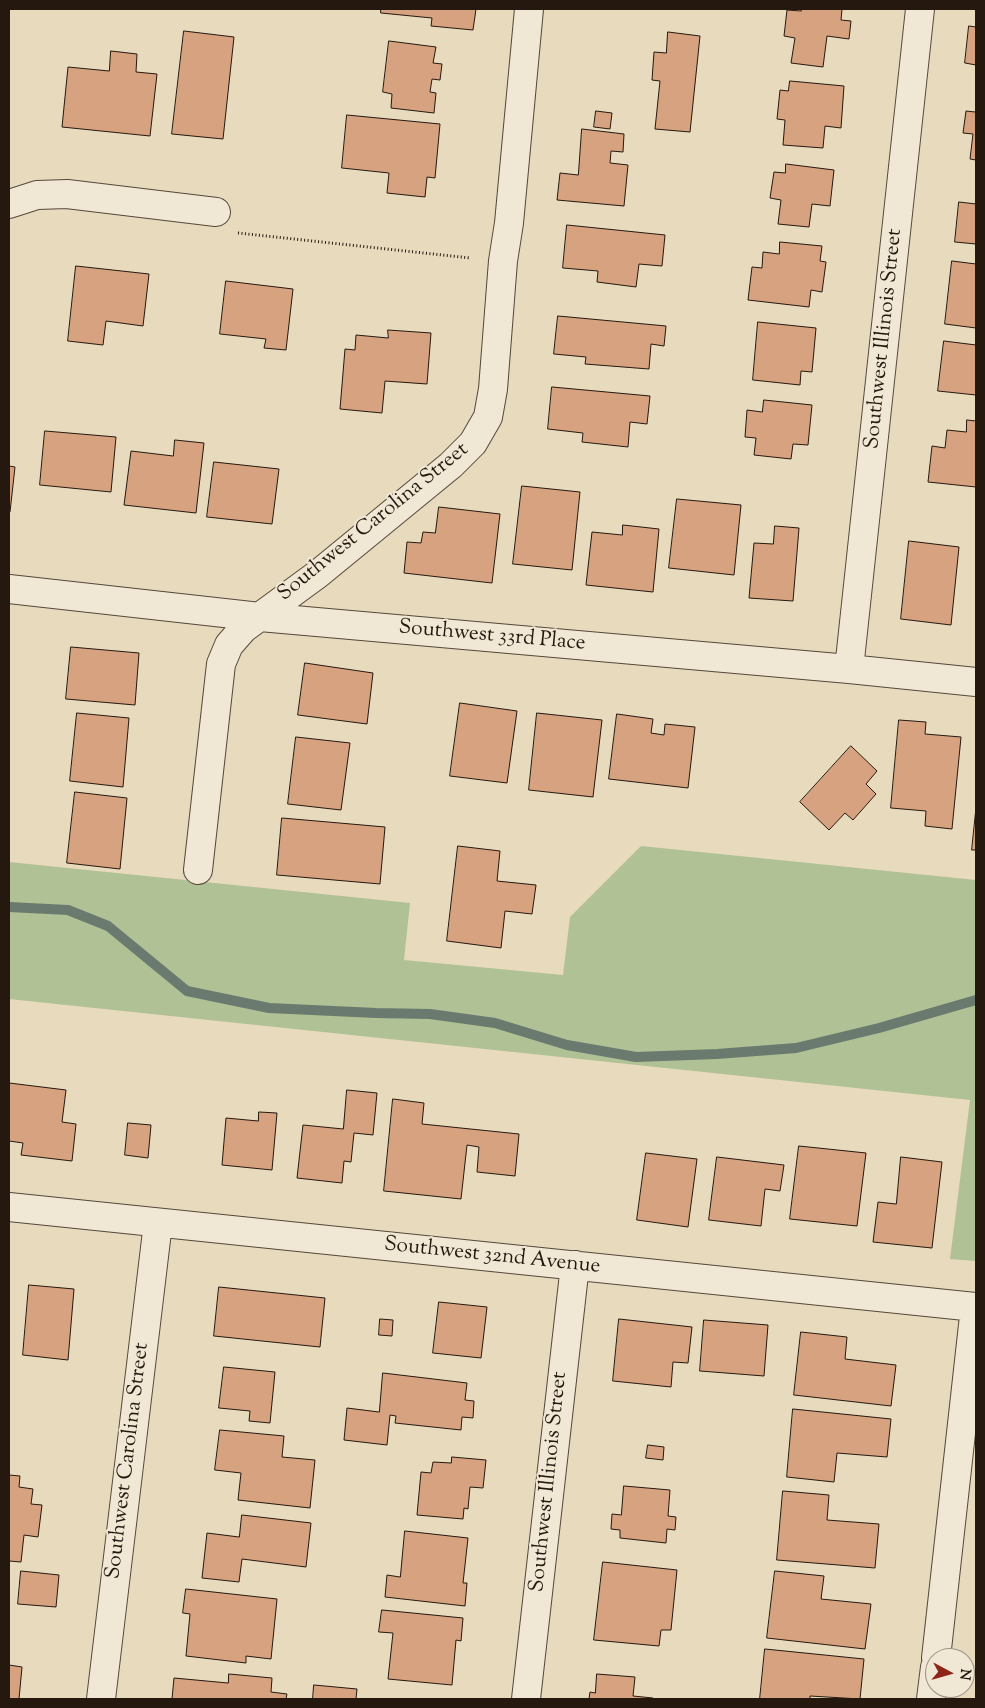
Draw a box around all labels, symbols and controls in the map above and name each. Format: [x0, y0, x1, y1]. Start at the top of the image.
street label: Southwest Illinois Street [861, 228, 909, 450]
street label: Southwest Carolina Street [274, 438, 474, 608]
street label: Southwest 33rd Place [397, 616, 587, 658]
street label: Southwest 32nd Avenue [383, 1233, 601, 1281]
street label: Southwest Carolina Street [102, 1341, 156, 1581]
street label: Southwest Illinois Street [526, 1371, 574, 1593]
north arrow [925, 1648, 975, 1698]
text: N [953, 1668, 974, 1681]

